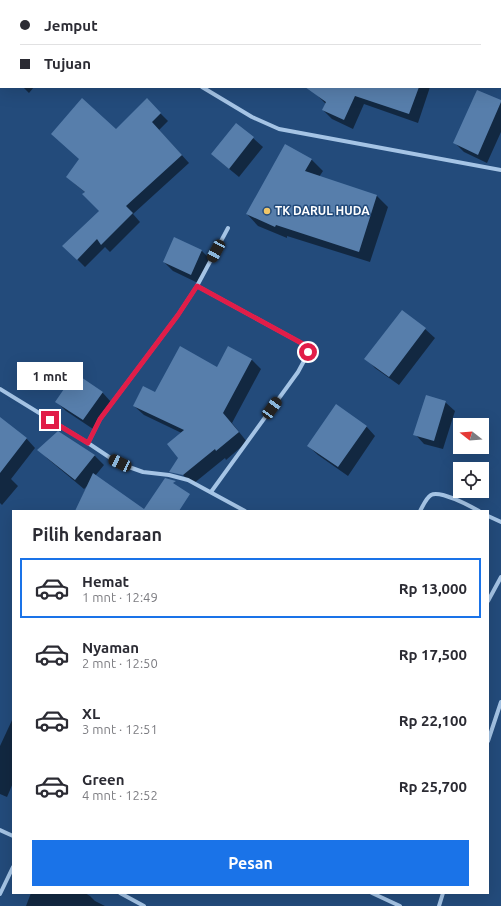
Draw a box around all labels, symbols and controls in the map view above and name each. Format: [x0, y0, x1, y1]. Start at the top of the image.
text: Jemput [44, 17, 98, 34]
text: Tujuan [44, 55, 91, 72]
place label: TK DARUL HUDA [275, 204, 370, 217]
marker: TK DARUL HUDA [262, 206, 272, 216]
car [205, 238, 227, 264]
route start [299, 343, 317, 361]
callout: 1 mnt [17, 362, 83, 390]
text: 1 mnt [33, 369, 67, 383]
car [260, 395, 284, 421]
route end [41, 411, 59, 429]
north arrow [453, 418, 489, 454]
map controls [453, 418, 489, 498]
car [107, 452, 133, 474]
button: locate [453, 462, 489, 498]
text: Pilih kendaraan [32, 524, 162, 544]
icon: car [34, 570, 70, 606]
text: Hemat [82, 573, 129, 590]
text: Rp 13,000 [399, 580, 467, 597]
text: 1 mnt · 12:49 [82, 590, 158, 604]
icon: car [34, 636, 70, 672]
text: Nyaman [82, 639, 139, 656]
text: Rp 17,500 [399, 646, 467, 663]
text: 2 mnt · 12:50 [82, 656, 158, 670]
icon: car [34, 702, 70, 738]
text: XL [82, 705, 100, 722]
text: Rp 22,100 [399, 712, 467, 729]
text: 3 mnt · 12:51 [82, 722, 158, 736]
icon: car [34, 768, 70, 804]
text: Green [82, 771, 124, 788]
text: Rp 25,700 [399, 778, 467, 795]
text: 4 mnt · 12:52 [82, 788, 158, 802]
button: Pesan [32, 840, 469, 886]

